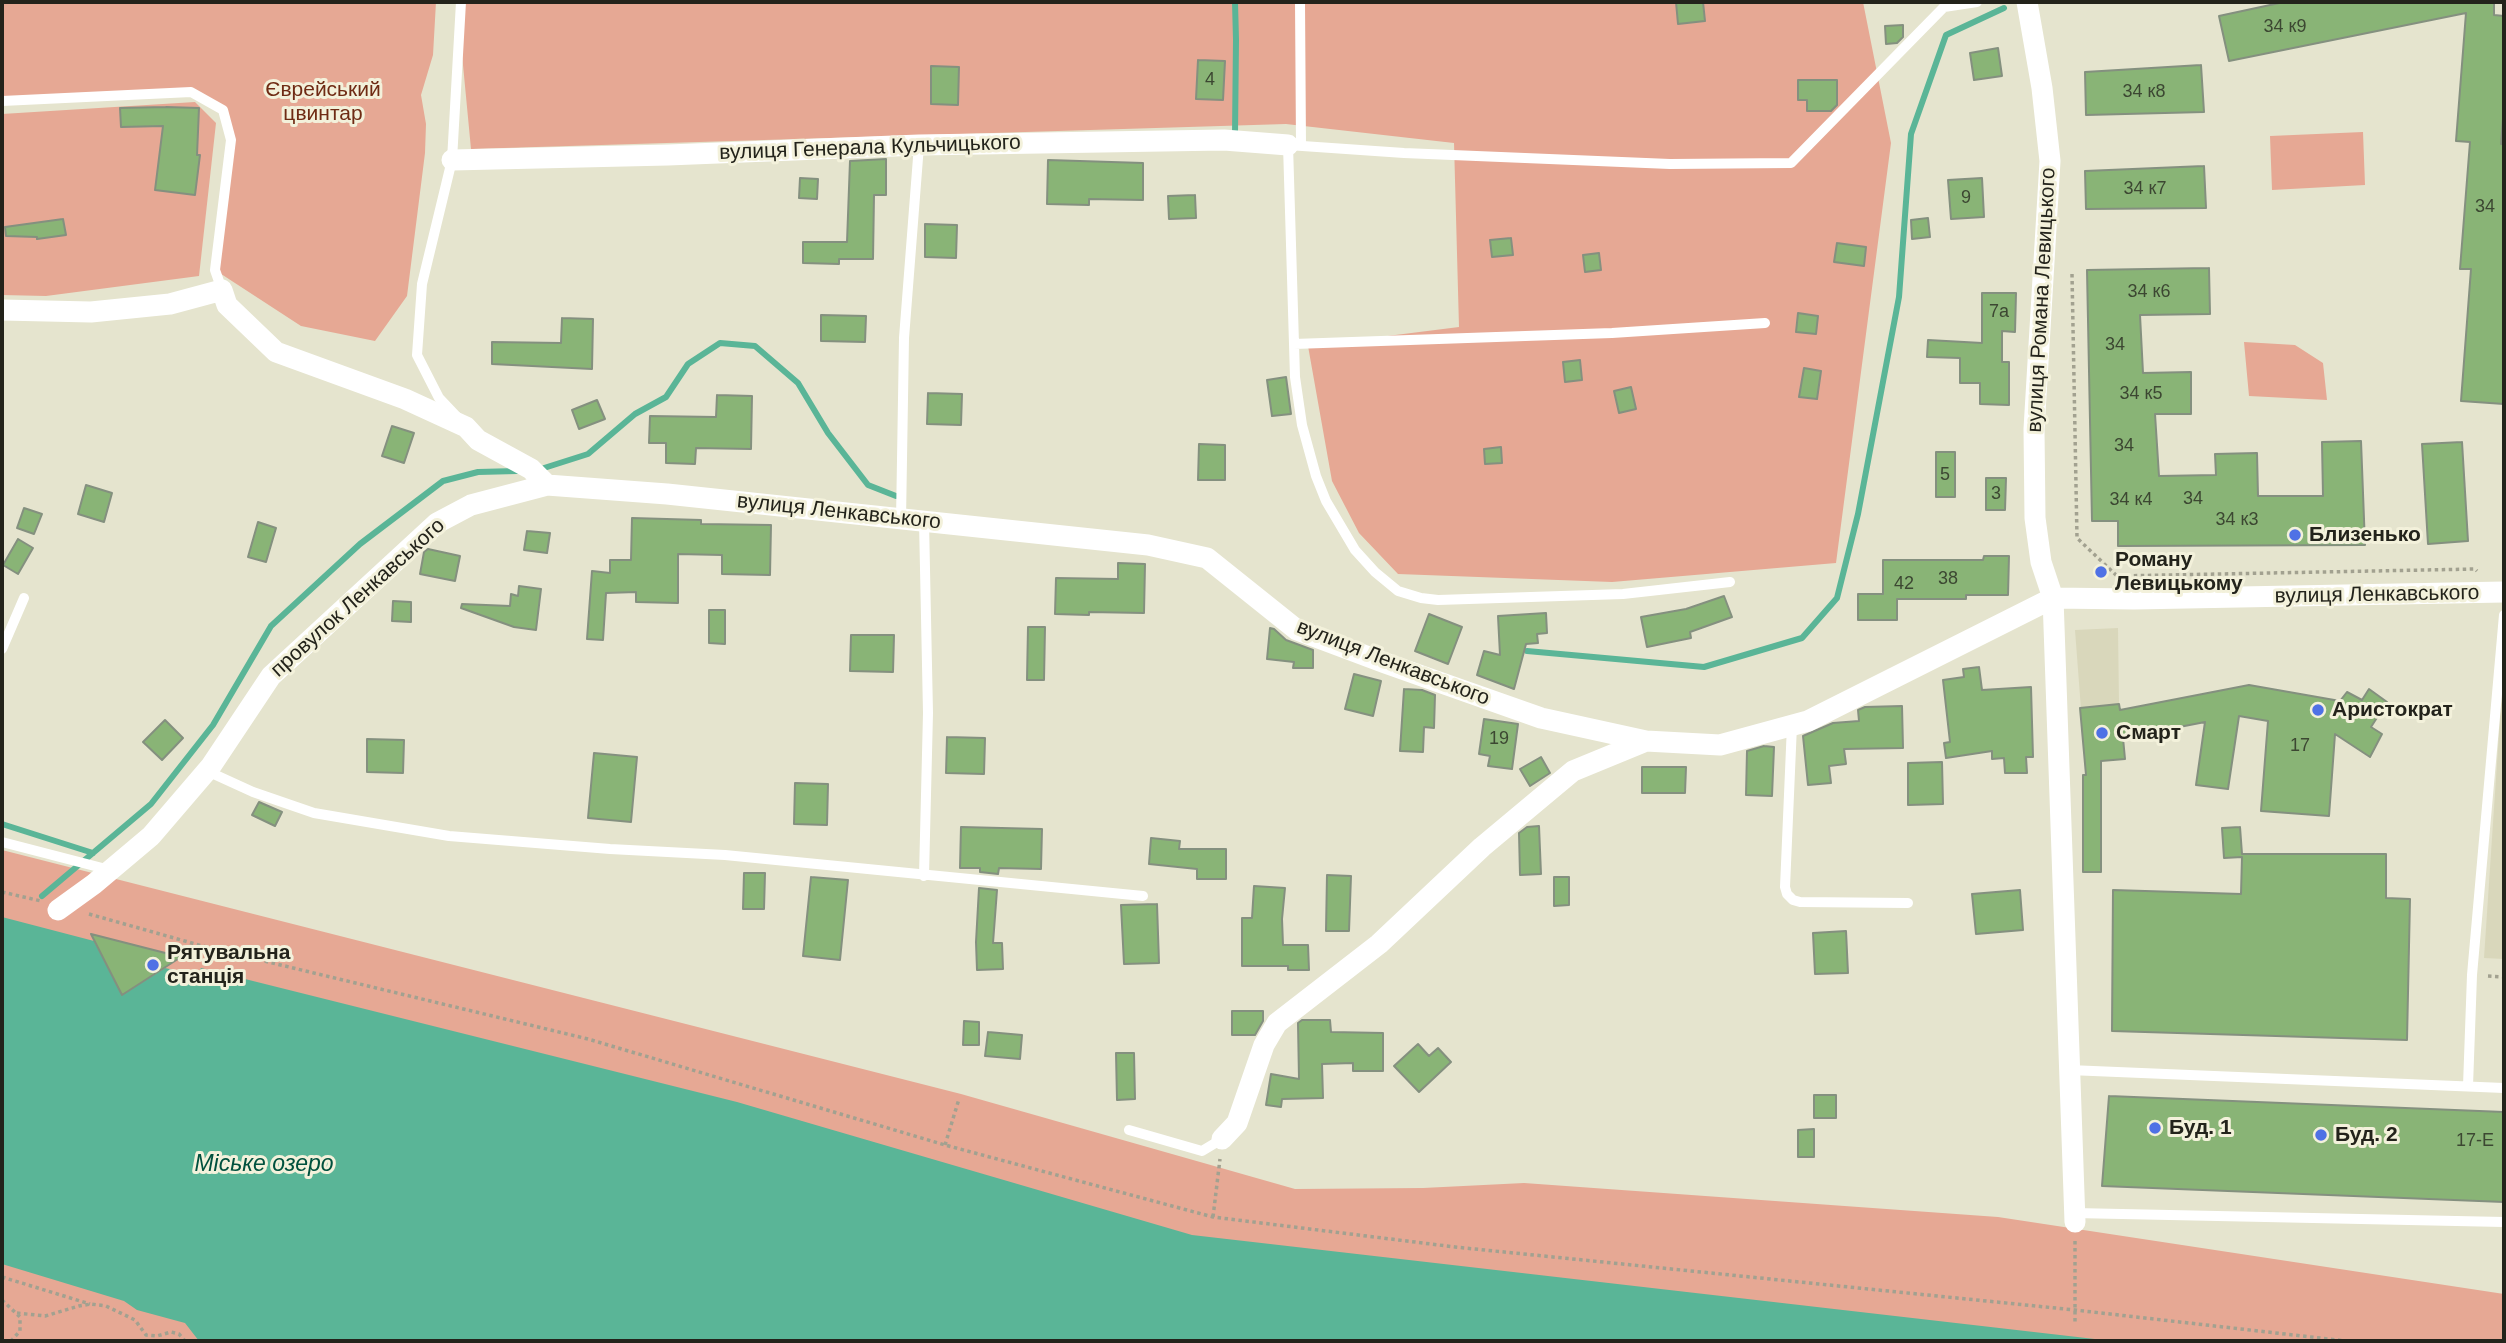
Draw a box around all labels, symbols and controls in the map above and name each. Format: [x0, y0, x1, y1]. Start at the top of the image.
house number: 34 к9 [2264, 16, 2306, 38]
house number: 4 [1205, 69, 1215, 91]
park label: Єврейський цвинтар [265, 77, 381, 127]
house number: 34 к8 [2123, 81, 2165, 103]
street label: вулиця Генерала Кульчицького [719, 130, 1021, 166]
street label: вулиця Романа Левицького [2022, 167, 2062, 433]
house number: 34 к7 [2124, 178, 2166, 200]
house number: 9 [1961, 187, 1971, 209]
house number: 34 [2475, 196, 2495, 218]
house number: 34 к6 [2128, 281, 2170, 303]
house number: 7а [1989, 301, 2009, 323]
house number: 34 [2105, 334, 2125, 356]
house number: 34 к5 [2120, 383, 2162, 405]
house number: 34 [2114, 435, 2134, 457]
house number: 5 [1940, 464, 1950, 486]
house number: 3 [1991, 483, 2001, 505]
house number: 34 [2183, 488, 2203, 510]
street label: вулиця Ленкавського [736, 489, 942, 535]
house number: 34 к4 [2110, 489, 2152, 511]
house number: 34 к3 [2216, 509, 2258, 531]
street label: провулок Ленкавського [266, 513, 450, 683]
place label: Близенько [2309, 522, 2421, 548]
marker: Близенько [2287, 527, 2303, 543]
place label: Роману Левицькому [2115, 547, 2243, 597]
marker: Роману Левицькому [2093, 564, 2109, 580]
house number: 38 [1938, 568, 1958, 590]
house number: 42 [1894, 573, 1914, 595]
street label: вулиця Ленкавського [2274, 581, 2480, 609]
street label: вулиця Ленкавського [1293, 615, 1493, 711]
place label: Аристократ [2332, 697, 2453, 723]
marker: Аристократ [2310, 702, 2326, 718]
place label: Смарт [2116, 720, 2181, 746]
marker: Смарт [2094, 725, 2110, 741]
house number: 19 [1489, 728, 1509, 750]
house number: 17 [2290, 735, 2310, 757]
place label: Рятувальна станція [167, 940, 290, 990]
marker: Рятувальна станція [145, 957, 161, 973]
place label: Буд. 1 [2169, 1115, 2232, 1141]
marker: Буд. 1 [2147, 1120, 2163, 1136]
place label: Буд. 2 [2335, 1122, 2398, 1148]
marker: Буд. 2 [2313, 1127, 2329, 1143]
house number: 17-Е [2456, 1130, 2494, 1152]
water label: Міське озеро [194, 1151, 334, 1179]

